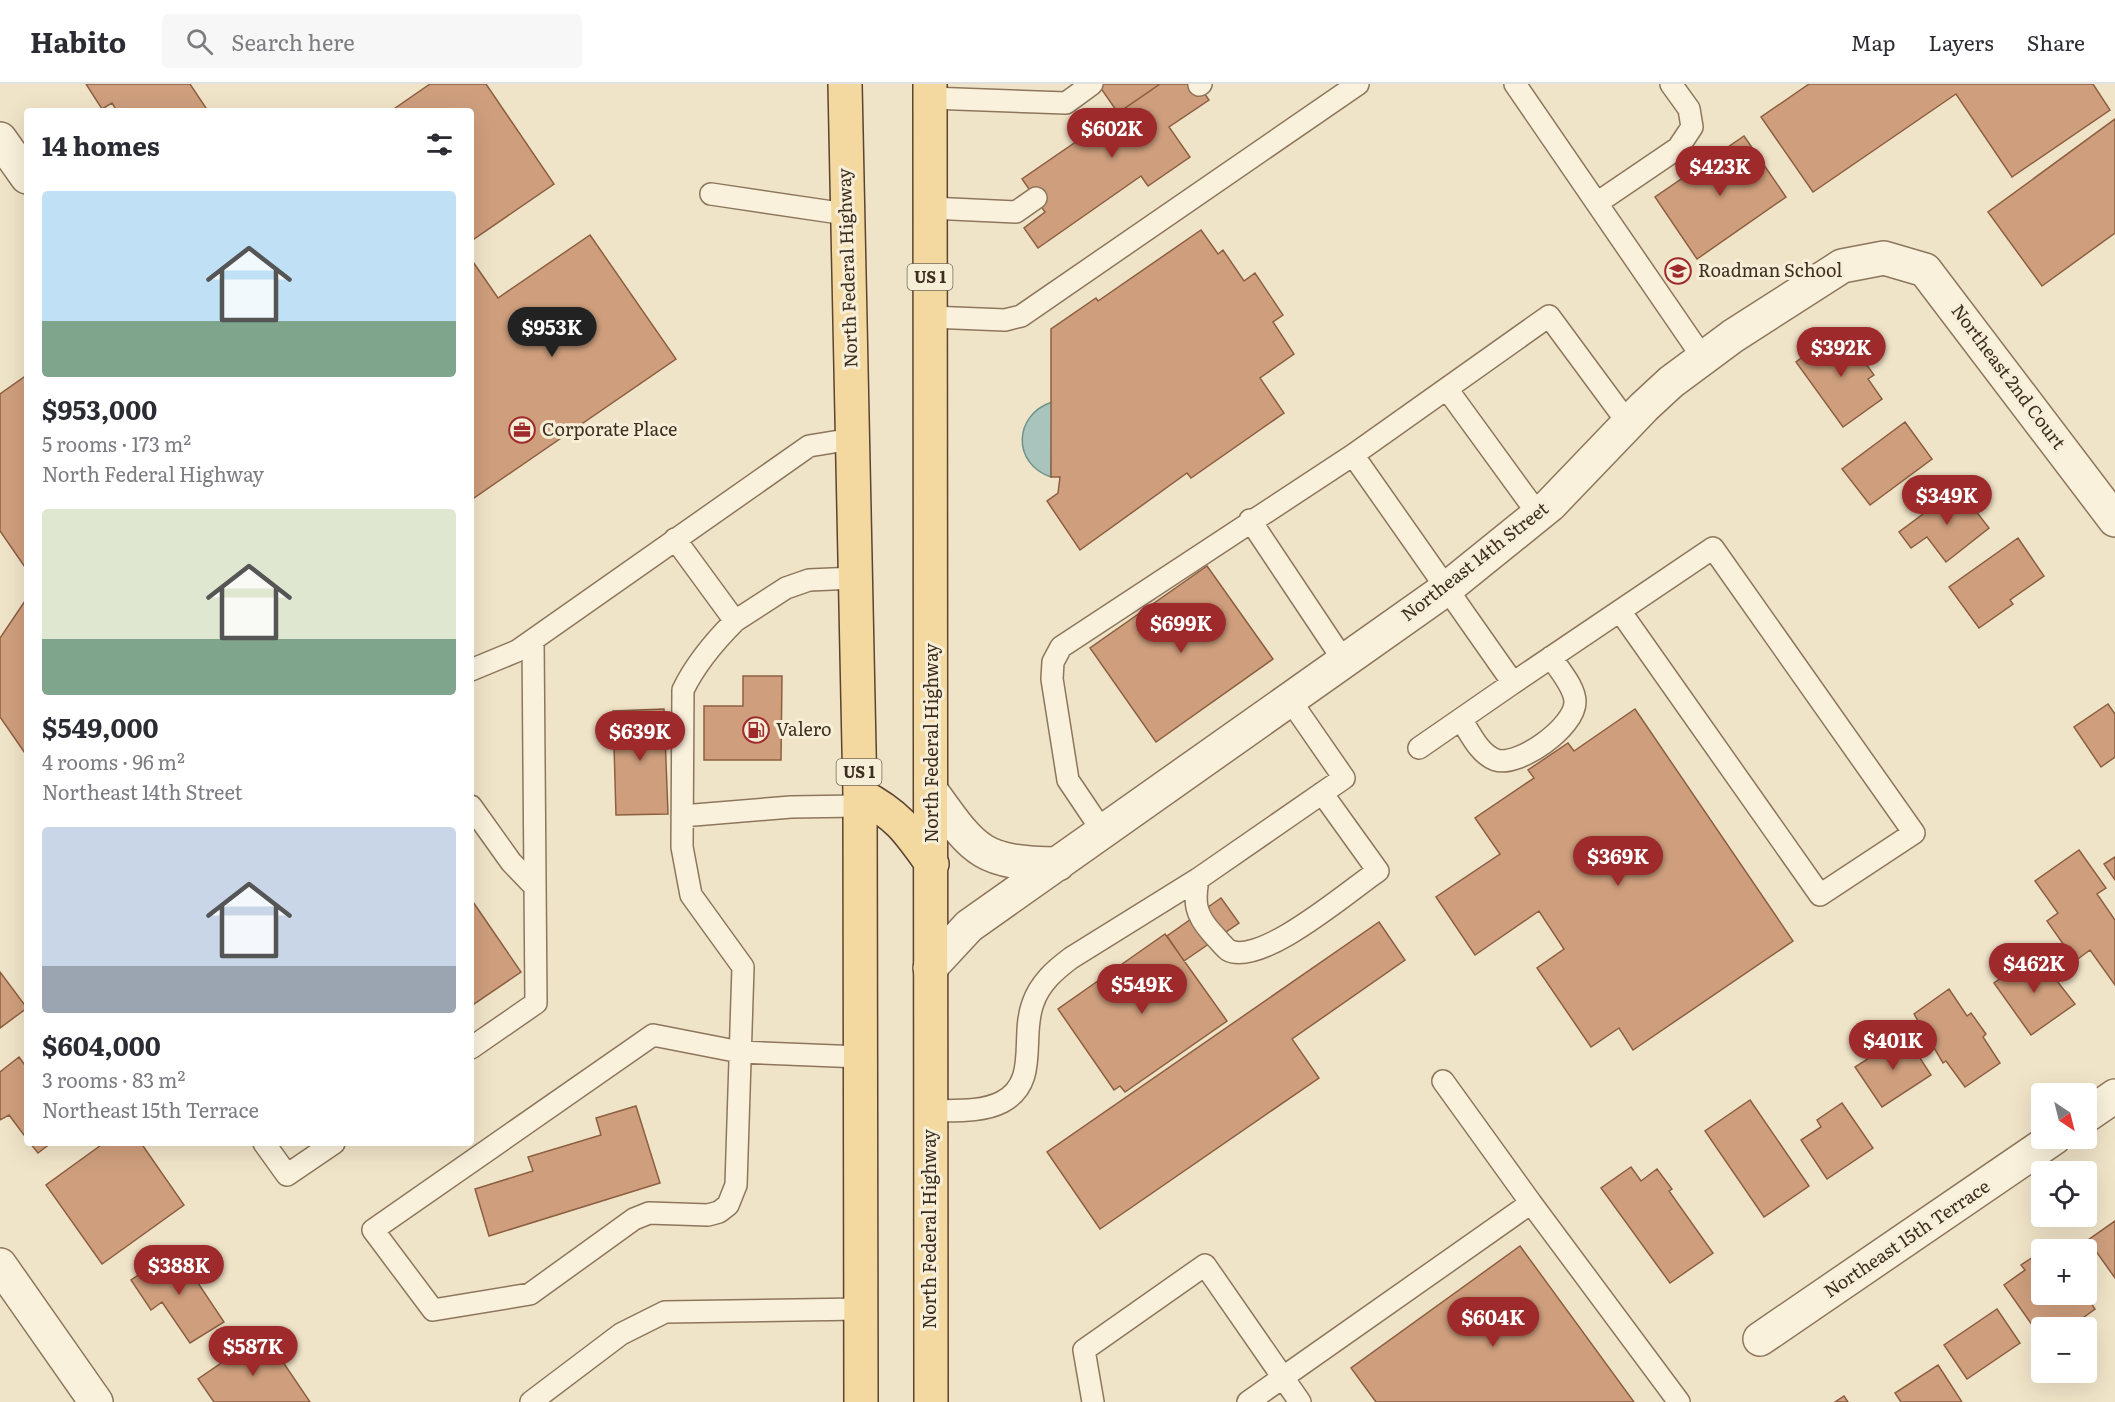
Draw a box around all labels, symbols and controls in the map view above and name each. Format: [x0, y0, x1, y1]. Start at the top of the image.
search box [162, 14, 582, 68]
text: Habito [30, 20, 126, 62]
icon: search [183, 25, 216, 58]
text: Search here [231, 25, 355, 58]
text: Map [1851, 26, 1896, 57]
text: Layers [1929, 26, 1994, 57]
text: Share [2027, 26, 2085, 57]
pin: $602K [1070, 108, 1154, 159]
text: $602K [1081, 112, 1143, 142]
text: 14 homes [42, 125, 160, 164]
icon: filters [423, 128, 456, 161]
pin: $423K [1678, 146, 1762, 197]
text: $423K [1689, 150, 1751, 180]
street label: North Federal Highway [829, 167, 863, 368]
icon: home [195, 230, 303, 338]
school or university icon: Roadman School [1663, 256, 1693, 286]
place label: Roadman School [1698, 256, 1842, 283]
road number: US 1 [908, 264, 952, 290]
street label: Northeast 2nd Court [1946, 298, 2073, 455]
pin: $953K [510, 307, 594, 358]
text: $953K [522, 311, 582, 341]
pin: $392K [1799, 327, 1883, 378]
text: $392K [1811, 331, 1871, 361]
text: $953,000 [42, 389, 157, 428]
office icon: Corporate Place [507, 415, 537, 445]
place label: Corporate Place [542, 415, 677, 442]
text: 5 rooms · 173 m² [42, 428, 191, 458]
text: North Federal Highway [42, 458, 264, 488]
pin: $349K [1905, 475, 1989, 526]
text: $349K [1916, 479, 1978, 509]
street label: Northeast 14th Street [1395, 494, 1554, 627]
icon: home [195, 548, 303, 656]
pin: $699K [1139, 603, 1223, 654]
text: $699K [1150, 607, 1212, 637]
street label: North Federal Highway [917, 642, 944, 843]
text: $549,000 [42, 707, 159, 746]
pin: $639K [598, 711, 682, 762]
text: $639K [609, 715, 671, 745]
fuel station icon: Valero [741, 715, 771, 745]
place label: Valero [776, 715, 832, 742]
text: 4 rooms · 96 m² [42, 746, 185, 776]
road number: US 1 [836, 759, 882, 785]
text: Northeast 14th Street [42, 776, 243, 806]
pin: $369K [1576, 836, 1660, 887]
text: $369K [1587, 840, 1649, 870]
icon: home [195, 866, 303, 974]
pin: $462K [1992, 943, 2076, 994]
text: $462K [2003, 947, 2065, 977]
pin: $549K [1100, 964, 1184, 1015]
text: $549K [1111, 968, 1173, 998]
pin: $401K [1851, 1020, 1935, 1071]
text: $401K [1863, 1024, 1923, 1054]
text: $604,000 [42, 1025, 161, 1064]
text: 3 rooms · 83 m² [42, 1064, 185, 1094]
north arrow [2031, 1083, 2097, 1149]
map controls [2031, 1083, 2097, 1383]
text: Northeast 15th Terrace [42, 1094, 259, 1124]
street label: North Federal Highway [915, 1128, 942, 1329]
button: locate [2031, 1161, 2097, 1227]
street label: Northeast 15th Terrace [1818, 1172, 1995, 1303]
button: + [2031, 1239, 2097, 1305]
pin: $388K [137, 1245, 221, 1296]
text: $388K [148, 1249, 210, 1279]
pin: $604K [1451, 1297, 1535, 1348]
text: $604K [1461, 1301, 1525, 1331]
button: − [2031, 1317, 2097, 1383]
pin: $587K [211, 1326, 295, 1377]
text: $587K [223, 1330, 283, 1360]

